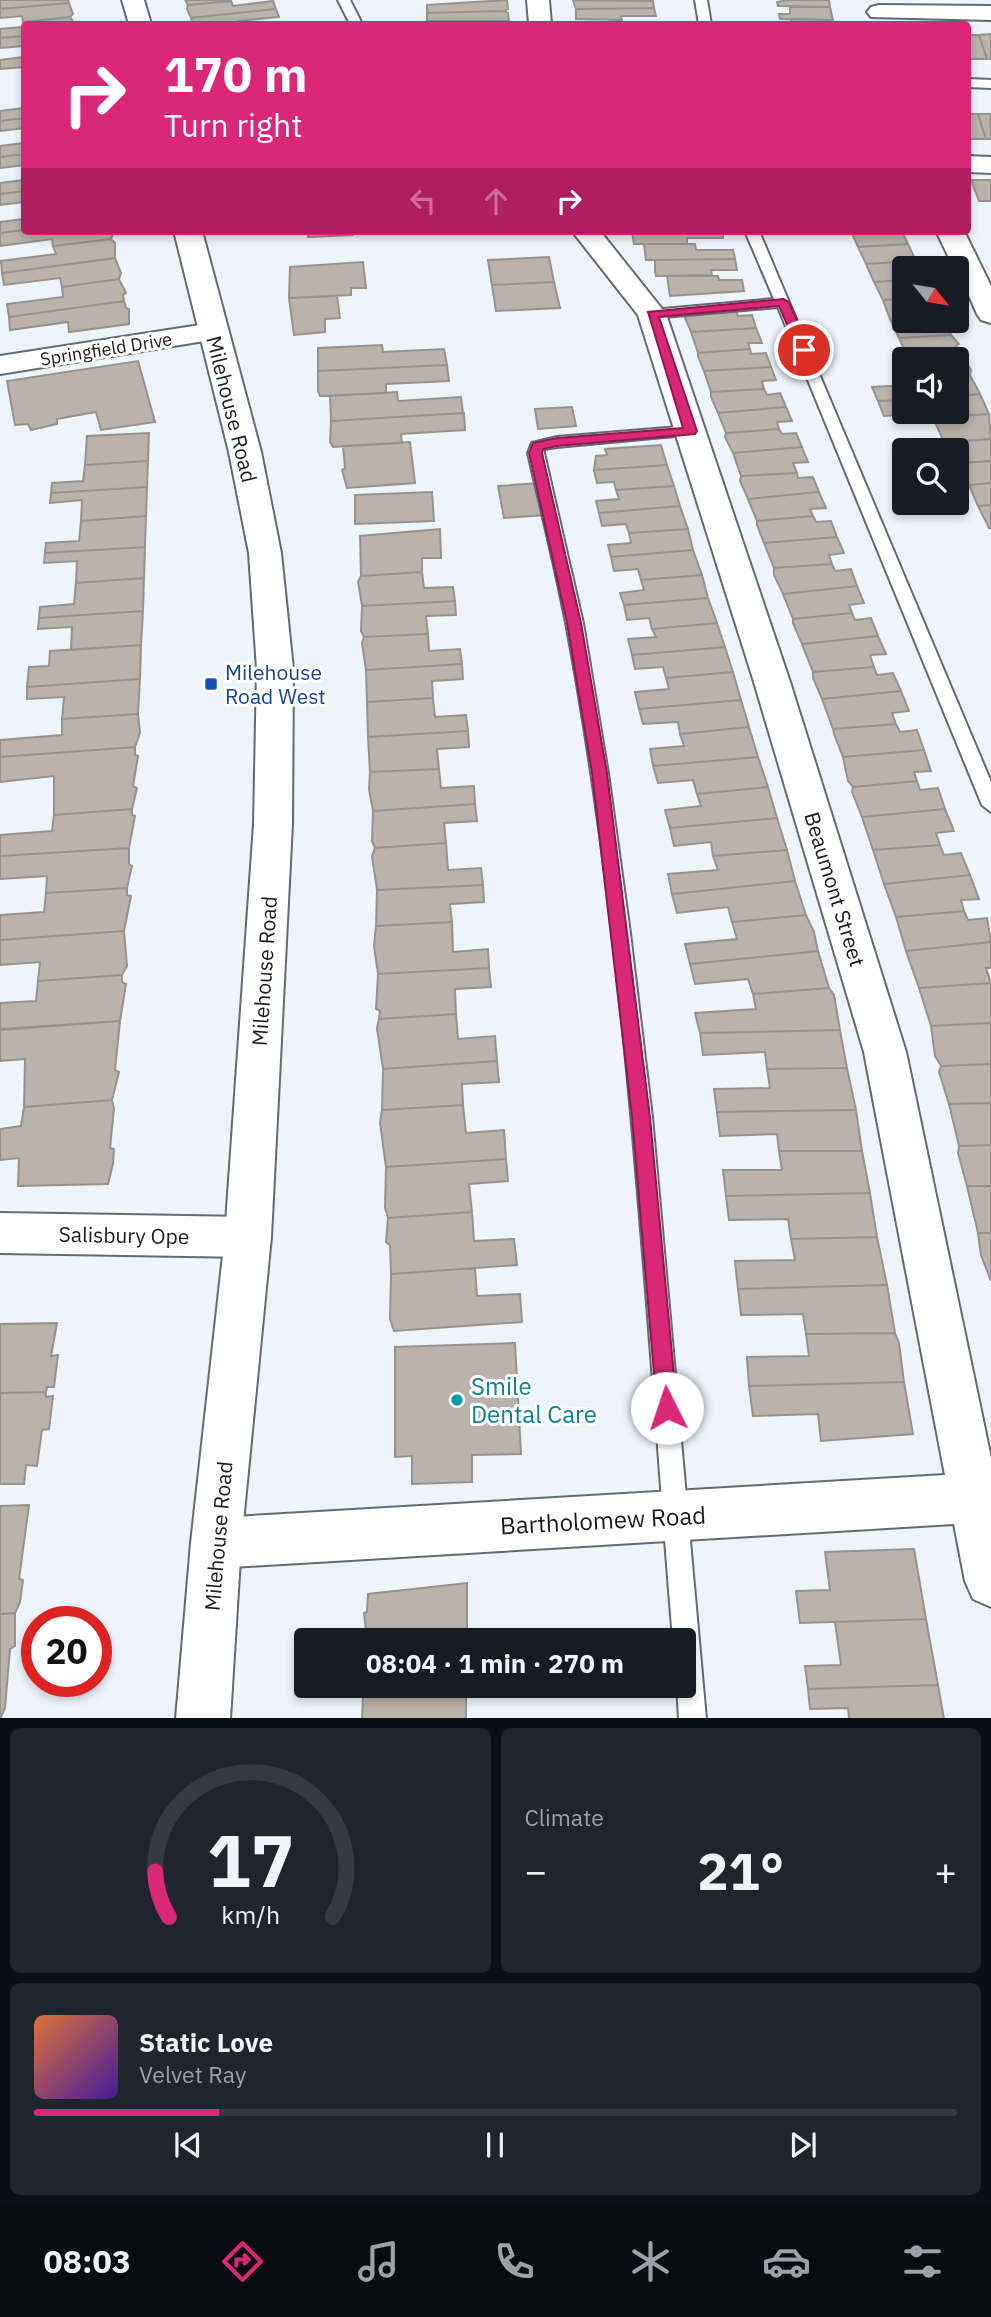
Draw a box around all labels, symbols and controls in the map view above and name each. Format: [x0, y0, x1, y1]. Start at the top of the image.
text: 170 m [164, 42, 308, 105]
icon: right [49, 49, 140, 140]
text: Turn right [164, 104, 302, 146]
icon: left [404, 182, 442, 220]
icon: ahead [477, 182, 515, 220]
icon: right [550, 182, 588, 220]
north arrow [892, 256, 970, 332]
map controls [892, 256, 969, 515]
pin [774, 320, 834, 380]
street label: Springfield Drive [38, 327, 174, 371]
icon: arrive [785, 331, 823, 369]
street label: Milehouse Road [200, 333, 264, 485]
button: sound [892, 347, 969, 424]
button: search [892, 438, 969, 515]
place label: Milehouse Road West [225, 658, 326, 710]
marker: Milehouse Road West [203, 676, 219, 692]
street label: Beaumont Street [798, 808, 872, 970]
street label: Milehouse Road [245, 895, 283, 1047]
street label: Salisbury Ope [58, 1220, 190, 1250]
place label: Smile Dental Care [471, 1370, 597, 1430]
position arrow [630, 1371, 704, 1445]
marker: Smile Dental Care [449, 1392, 465, 1408]
street label: Milehouse Road [198, 1460, 238, 1612]
street label: Bartholomew Road [499, 1499, 707, 1541]
speed limit sign: 20 [21, 1606, 112, 1697]
text: 08:04 · 1 min · 270 m [366, 1646, 624, 1680]
text: Climate [525, 1802, 604, 1832]
text: 17 [207, 1812, 294, 1907]
text: 21° [697, 1837, 784, 1904]
text: − [525, 1846, 547, 1895]
text: + [934, 1846, 957, 1895]
text: km/h [221, 1897, 280, 1930]
text: Static Love [139, 2025, 273, 2059]
text: Velvet Ray [139, 2059, 246, 2089]
icon: previous [169, 2126, 207, 2164]
icon: pause [476, 2126, 514, 2164]
icon: next [784, 2126, 822, 2164]
icon: directions [218, 2237, 267, 2286]
icon: music [354, 2237, 403, 2286]
icon: phone [490, 2237, 539, 2286]
icon: climate [626, 2237, 675, 2286]
icon: car [762, 2237, 811, 2286]
icon: filters [898, 2237, 947, 2286]
text: 08:03 [44, 2240, 131, 2282]

